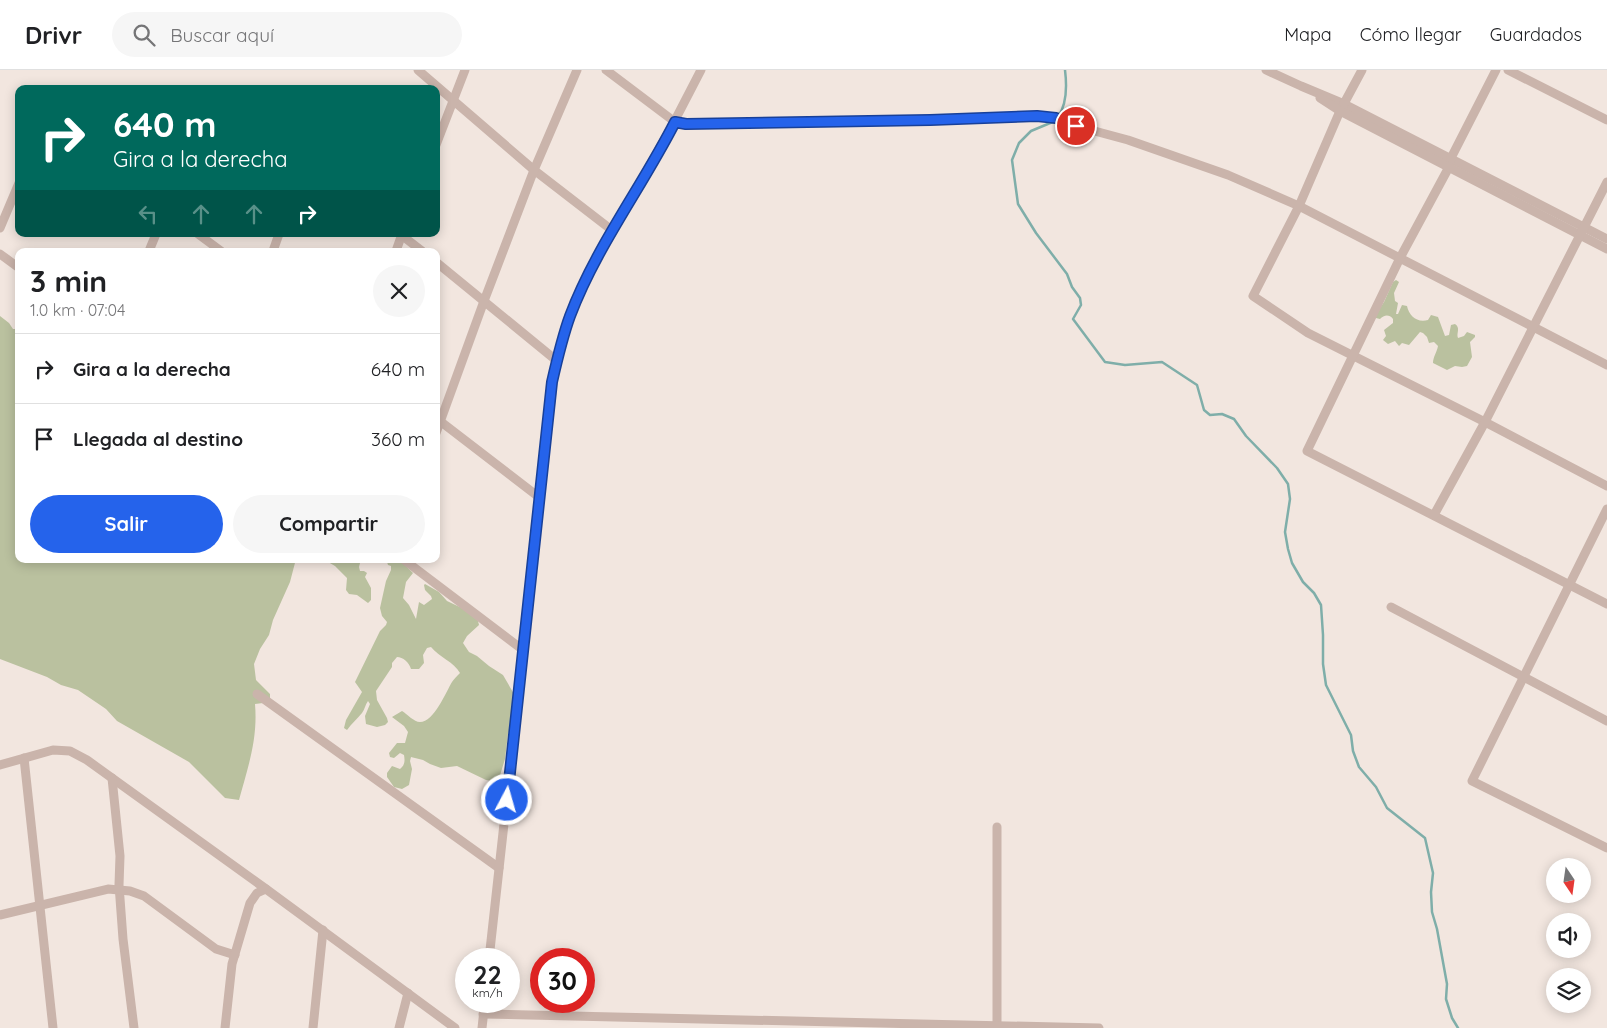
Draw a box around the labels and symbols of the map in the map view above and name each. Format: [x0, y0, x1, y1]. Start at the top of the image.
pin [1055, 105, 1097, 147]
position arrow [480, 773, 532, 825]
north arrow [1546, 858, 1591, 902]
speed limit sign: 30 [530, 948, 595, 1013]

